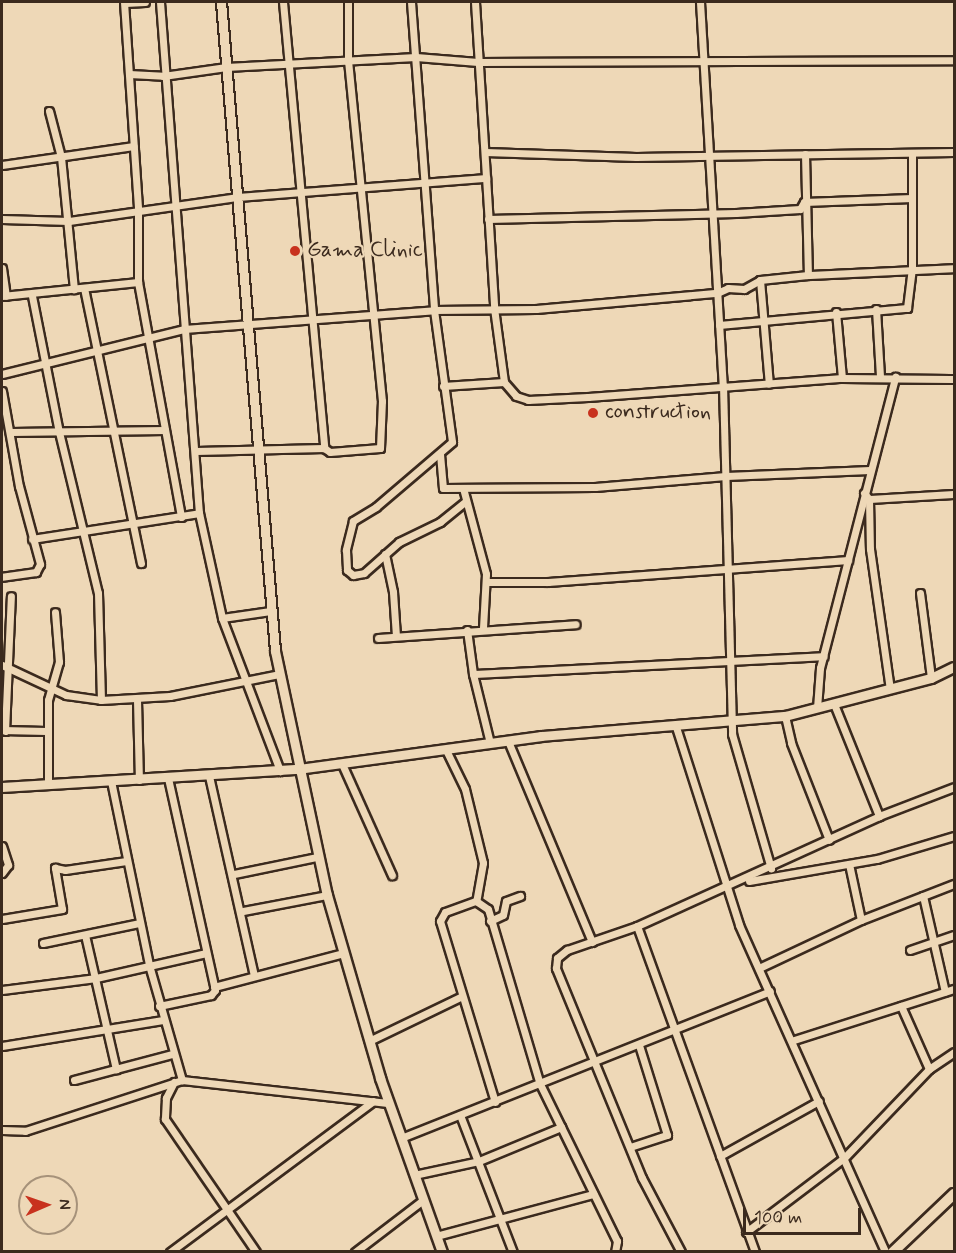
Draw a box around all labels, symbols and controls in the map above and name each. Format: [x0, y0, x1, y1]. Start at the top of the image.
place label: Gama Clinic [307, 238, 424, 264]
marker: Gama Clinic [288, 244, 302, 258]
place label: construction [605, 400, 711, 426]
marker: construction [586, 406, 600, 420]
north arrow [18, 1175, 78, 1235]
scale bar [746, 1196, 864, 1234]
text: N [54, 1199, 75, 1210]
text: 100 m [754, 1206, 802, 1230]

